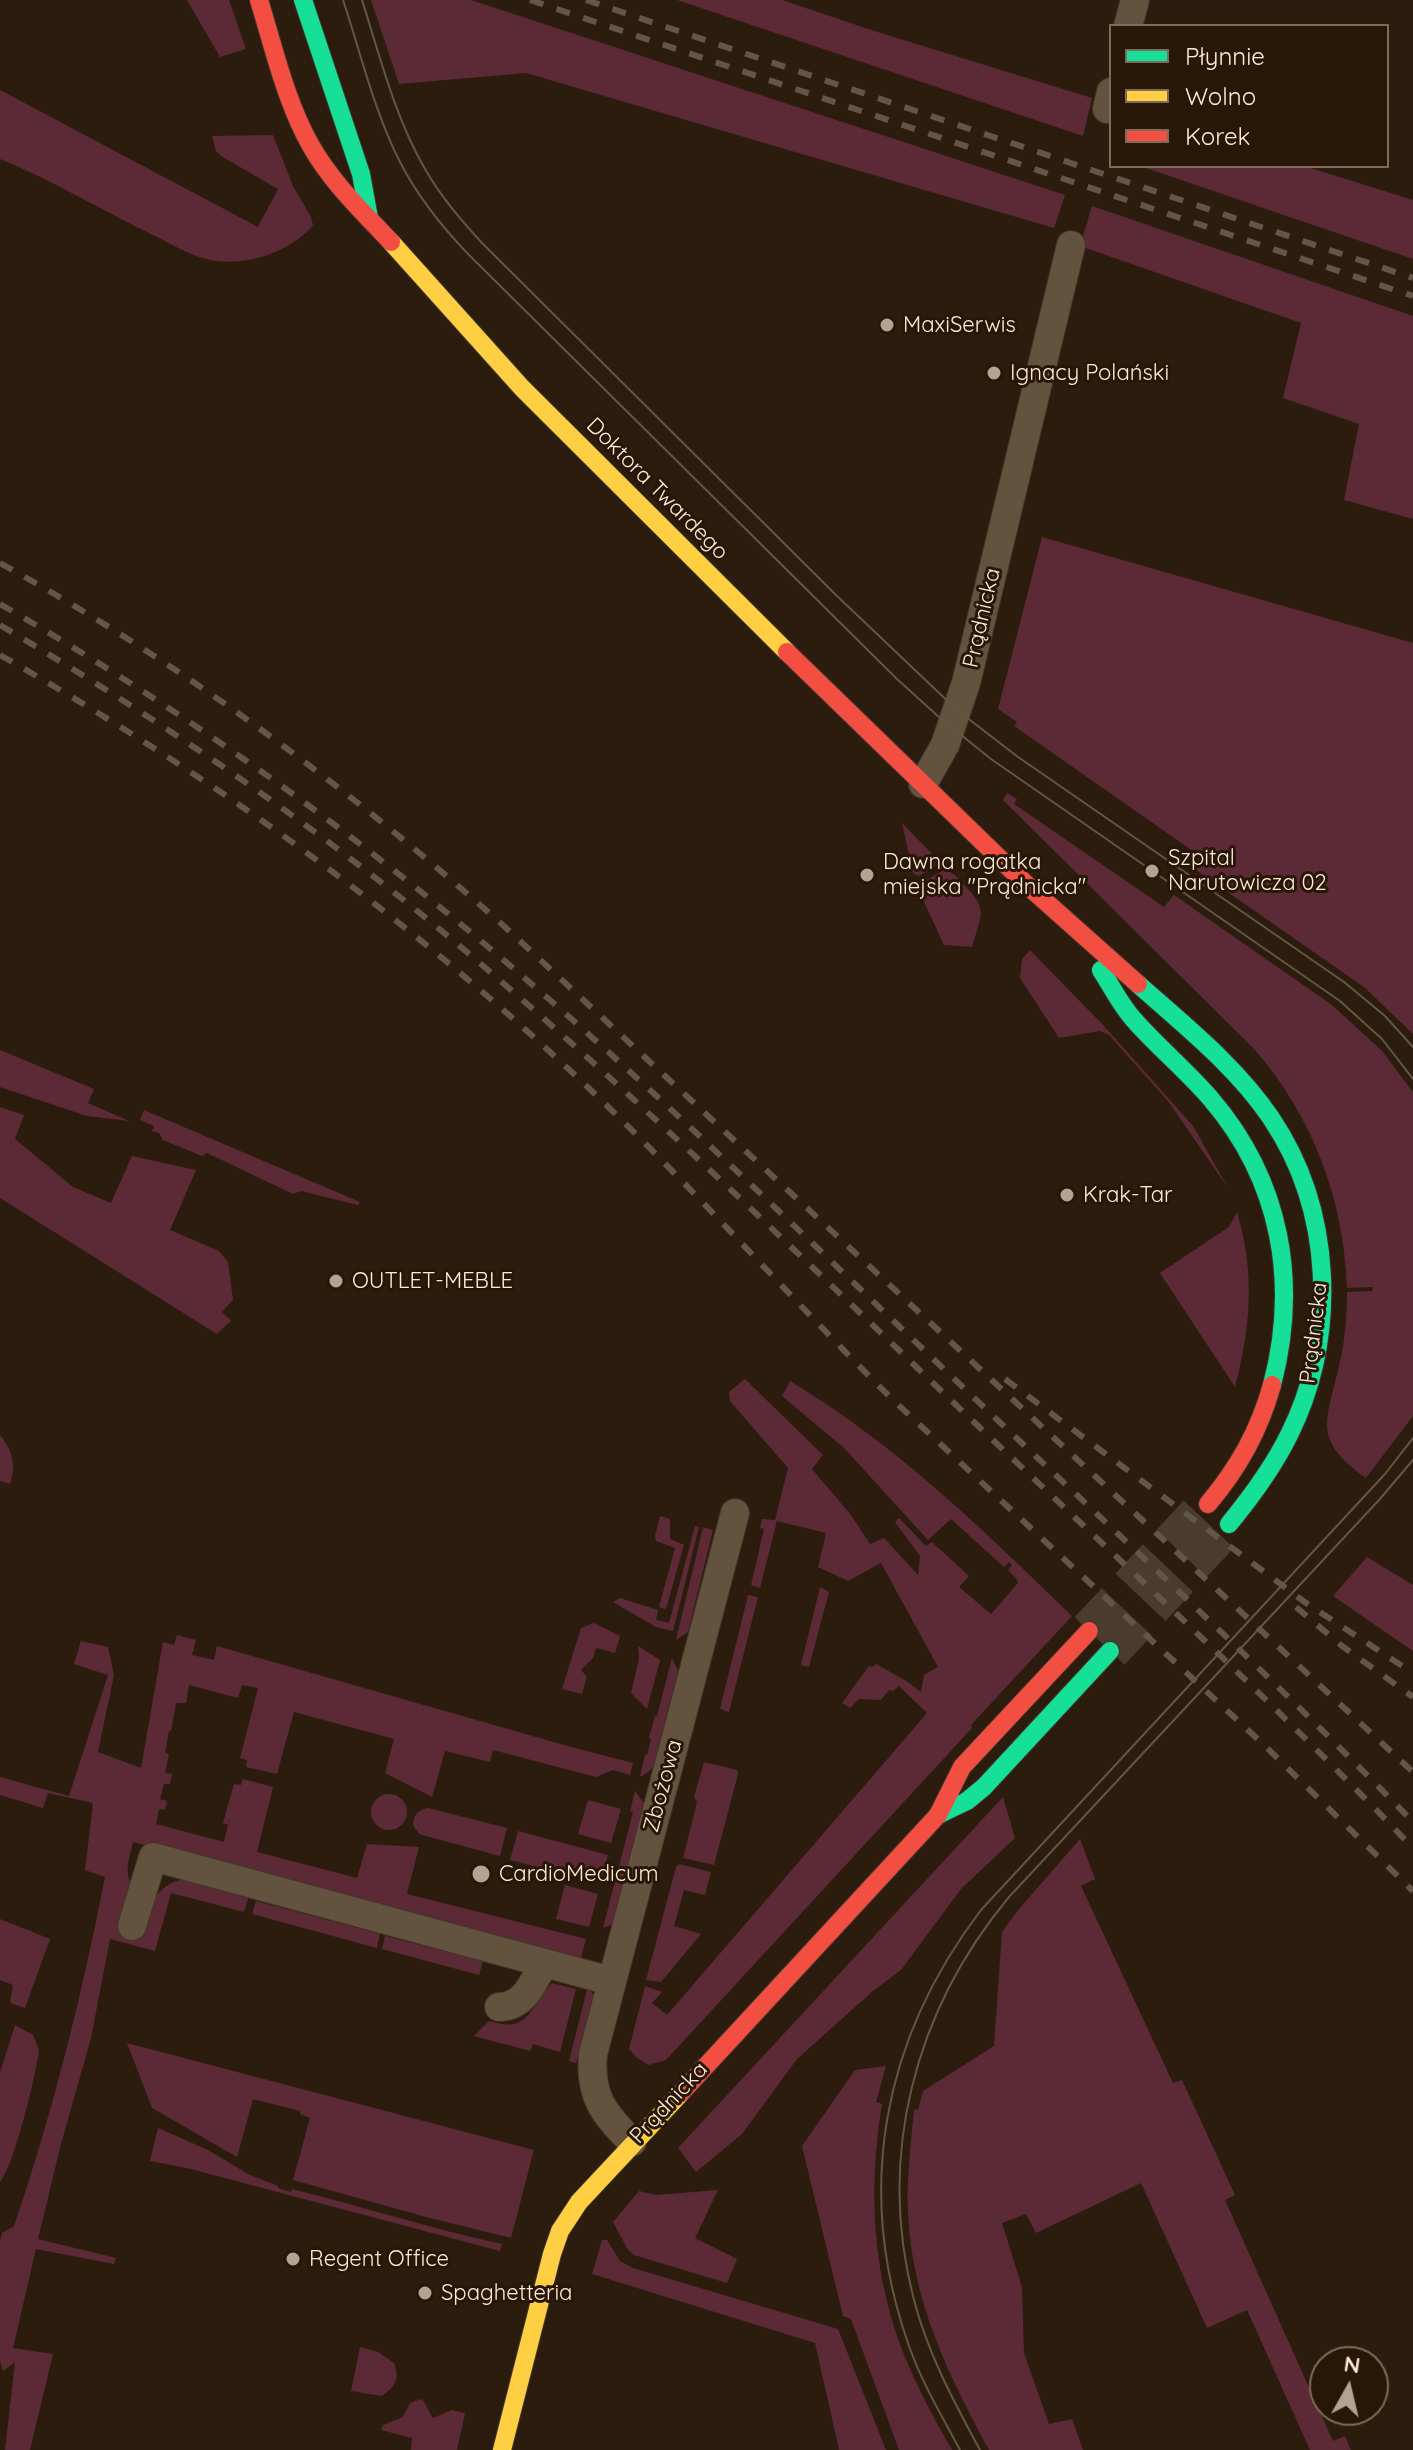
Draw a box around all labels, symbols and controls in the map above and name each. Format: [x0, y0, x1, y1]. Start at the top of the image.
legend [1109, 24, 1389, 168]
text: Płynnie [1185, 41, 1265, 71]
text: Wolno [1185, 81, 1256, 111]
text: Korek [1185, 121, 1250, 151]
place label: MaxiSerwis [903, 312, 1016, 338]
marker: MaxiSerwis [878, 316, 896, 334]
place label: Ignacy Polański [1010, 360, 1169, 386]
marker: Ignacy Polański [985, 364, 1003, 382]
street label: Doktora Twardego [580, 412, 734, 566]
street label: Prądnicka [958, 565, 1006, 671]
place label: Szpital Narutowicza 02 [1168, 845, 1327, 896]
place label: Dawna rogatka miejska "Prądnicka" [883, 849, 1086, 900]
marker: Szpital Narutowicza 02 [1143, 862, 1161, 880]
marker: Dawna rogatka miejska "Prądnicka" [858, 866, 876, 884]
place label: Krak-Tar [1083, 1182, 1172, 1208]
marker: Krak-Tar [1058, 1186, 1076, 1204]
place label: OUTLET-MEBLE [352, 1268, 513, 1294]
marker: OUTLET-MEBLE [327, 1272, 345, 1290]
street label: Prądnicka [1295, 1281, 1333, 1385]
street label: Zbożowa [638, 1737, 688, 1835]
place label: CardioMedicum [499, 1861, 659, 1887]
marker: CardioMedicum [470, 1863, 492, 1885]
street label: Prądnicka [625, 2057, 713, 2149]
place label: Regent Office [309, 2246, 449, 2272]
marker: Regent Office [284, 2250, 302, 2268]
place label: Spaghetteria [441, 2280, 572, 2306]
marker: Spaghetteria [416, 2284, 434, 2302]
north arrow [1309, 2346, 1389, 2426]
text: N [1342, 2349, 1362, 2379]

